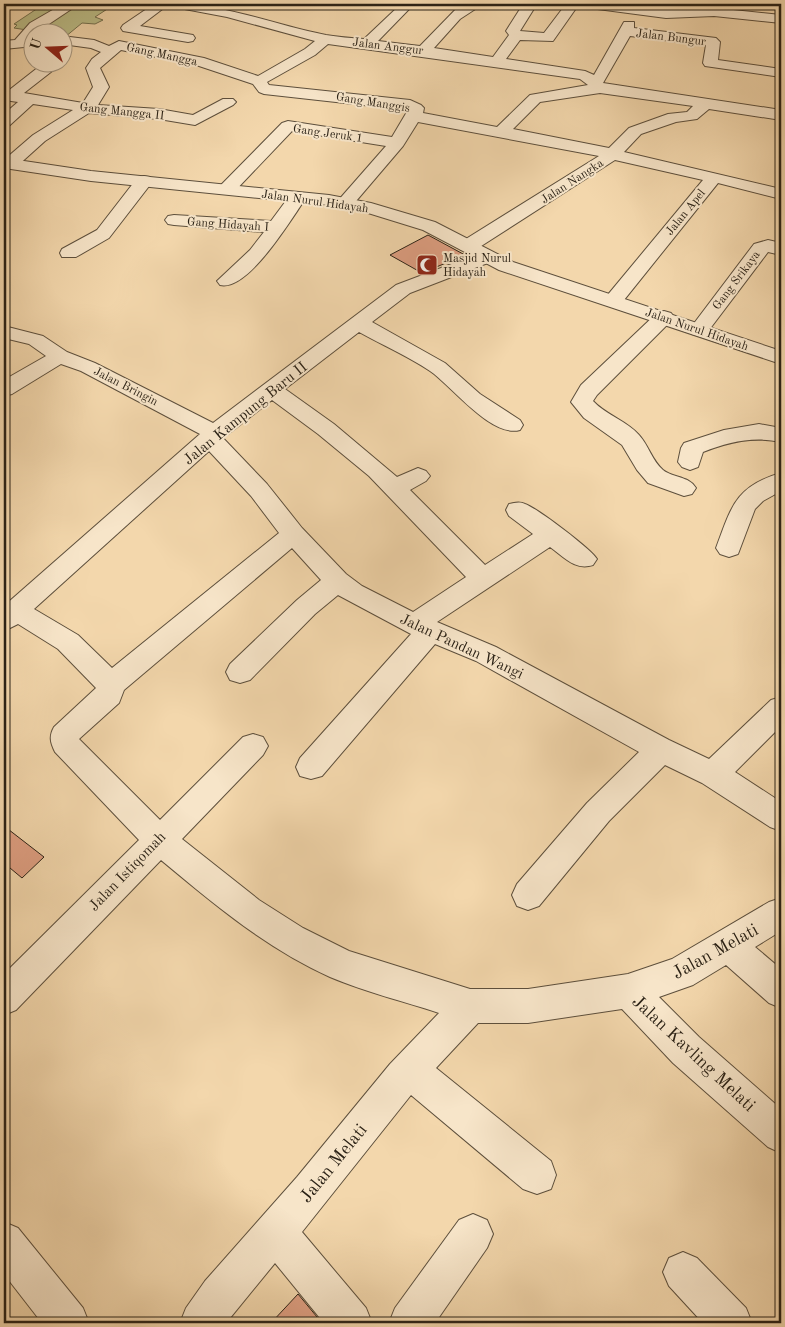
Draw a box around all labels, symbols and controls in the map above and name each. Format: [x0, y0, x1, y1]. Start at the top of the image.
north arrow [22, 22, 72, 72]
street label: Jalan Bungur [635, 28, 707, 48]
text: U [28, 37, 45, 52]
street label: Jalan Anggur [352, 37, 424, 57]
street label: Gang Mangga [125, 42, 198, 68]
street label: Gang Manggis [335, 91, 411, 115]
street label: Gang Mangga II [79, 102, 165, 122]
street label: Gang Jeruk 1 [292, 123, 364, 145]
street label: Jalan Nangka [539, 157, 606, 206]
street label: Jalan Apel [664, 187, 708, 238]
street label: Jalan Nurul Hidayah [260, 189, 370, 216]
street label: Gang Hidayah I [187, 216, 270, 234]
street label: Gang Srikaya [711, 249, 763, 312]
mosque icon: Masjid Nurul Hidayah [415, 253, 439, 277]
place label: Masjid Nurul Hidayah [443, 253, 511, 279]
street label: Jalan Nurul Hidayah [644, 307, 750, 353]
street label: Jalan Kampung Baru II [181, 360, 311, 468]
street label: Jalan Bringin [91, 366, 160, 408]
street label: Jalan Pandan Wangi [397, 612, 525, 683]
street label: Jalan Istiqomah [87, 830, 169, 914]
street label: Jalan Melati [669, 921, 762, 983]
street label: Jalan Kavling Melati [628, 992, 758, 1115]
street label: Jalan Melati [297, 1121, 371, 1206]

